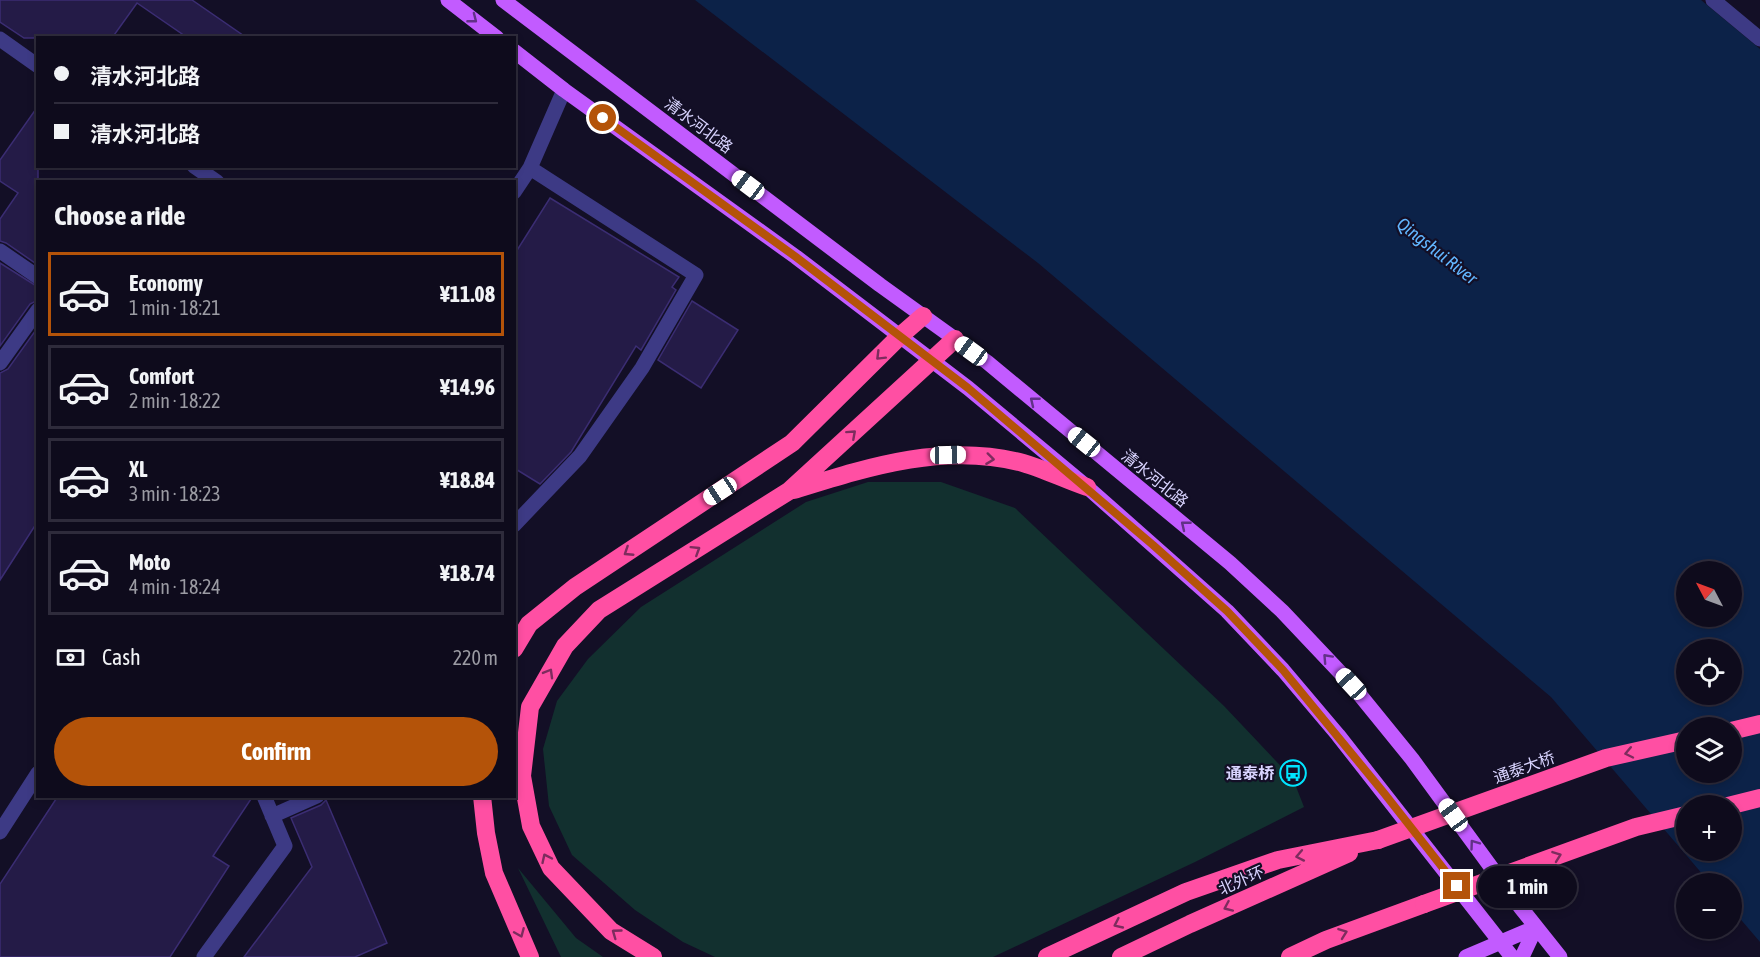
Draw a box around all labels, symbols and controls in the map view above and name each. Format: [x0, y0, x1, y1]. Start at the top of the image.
one-way arrow [466, 11, 477, 22]
text: 清水河北路 [90, 63, 200, 89]
street label: 清水河北路 [662, 94, 736, 156]
route start [589, 104, 616, 131]
text: 清水河北路 [90, 121, 200, 147]
car [728, 167, 768, 203]
text: Choose a ride [54, 200, 186, 231]
water label: Qingshui River [1393, 213, 1482, 289]
icon: car [57, 267, 111, 321]
text: Economy [129, 270, 203, 296]
text: ¥11.08 [440, 281, 495, 307]
text: 1 min · 18:21 [129, 296, 221, 319]
car [951, 333, 991, 369]
one-way arrow [876, 349, 887, 359]
icon: car [57, 360, 111, 414]
text: Comfort [129, 363, 194, 389]
text: ¥14.96 [440, 374, 495, 400]
text: 2 min · 18:22 [129, 389, 221, 412]
one-way arrow [1030, 398, 1041, 409]
car [1064, 424, 1104, 460]
one-way arrow [845, 430, 856, 441]
car [930, 446, 966, 464]
street label: 清水河北路 [1118, 446, 1192, 510]
one-way arrow [985, 452, 995, 464]
icon: car [57, 453, 111, 507]
text: XL [129, 456, 147, 482]
text: ¥18.84 [440, 467, 495, 493]
car [700, 474, 740, 508]
text: 3 min · 18:23 [129, 482, 221, 505]
one-way arrow [1180, 522, 1191, 533]
one-way arrow [624, 545, 635, 556]
one-way arrow [690, 545, 700, 557]
icon: car [57, 546, 111, 600]
text: Moto [129, 549, 171, 575]
text: ¥18.74 [440, 560, 495, 586]
north arrow [1676, 561, 1742, 627]
map controls [1676, 561, 1742, 939]
text: 4 min · 18:24 [129, 575, 221, 598]
button: locate [1676, 639, 1742, 705]
icon: cash [54, 641, 87, 674]
text: Cash [102, 644, 141, 670]
text: 220 m [453, 646, 498, 669]
one-way arrow [1323, 655, 1334, 666]
car [1332, 665, 1370, 703]
one-way arrow [542, 669, 554, 679]
button: Confirm [54, 717, 498, 786]
button: layers [1676, 717, 1742, 783]
one-way arrow [1624, 746, 1634, 759]
street label: 通泰大桥 [1491, 748, 1557, 786]
bus stop icon: 通泰桥 [1278, 758, 1308, 788]
place label: 通泰桥 [1226, 764, 1275, 782]
car [1435, 795, 1471, 835]
button: + [1676, 795, 1742, 861]
one-way arrow [1470, 839, 1481, 850]
one-way arrow [1295, 849, 1305, 862]
one-way arrow [1552, 850, 1562, 863]
one-way arrow [541, 854, 553, 865]
street label: 北外环 [1215, 862, 1267, 898]
callout: 1 min [1478, 865, 1577, 907]
route end [1443, 872, 1470, 899]
button: − [1676, 873, 1742, 939]
text: 1 min [1507, 875, 1548, 898]
one-way arrow [1224, 899, 1235, 911]
one-way arrow [1113, 916, 1124, 928]
one-way arrow [513, 926, 525, 937]
one-way arrow [1337, 928, 1348, 941]
one-way arrow [611, 929, 622, 940]

